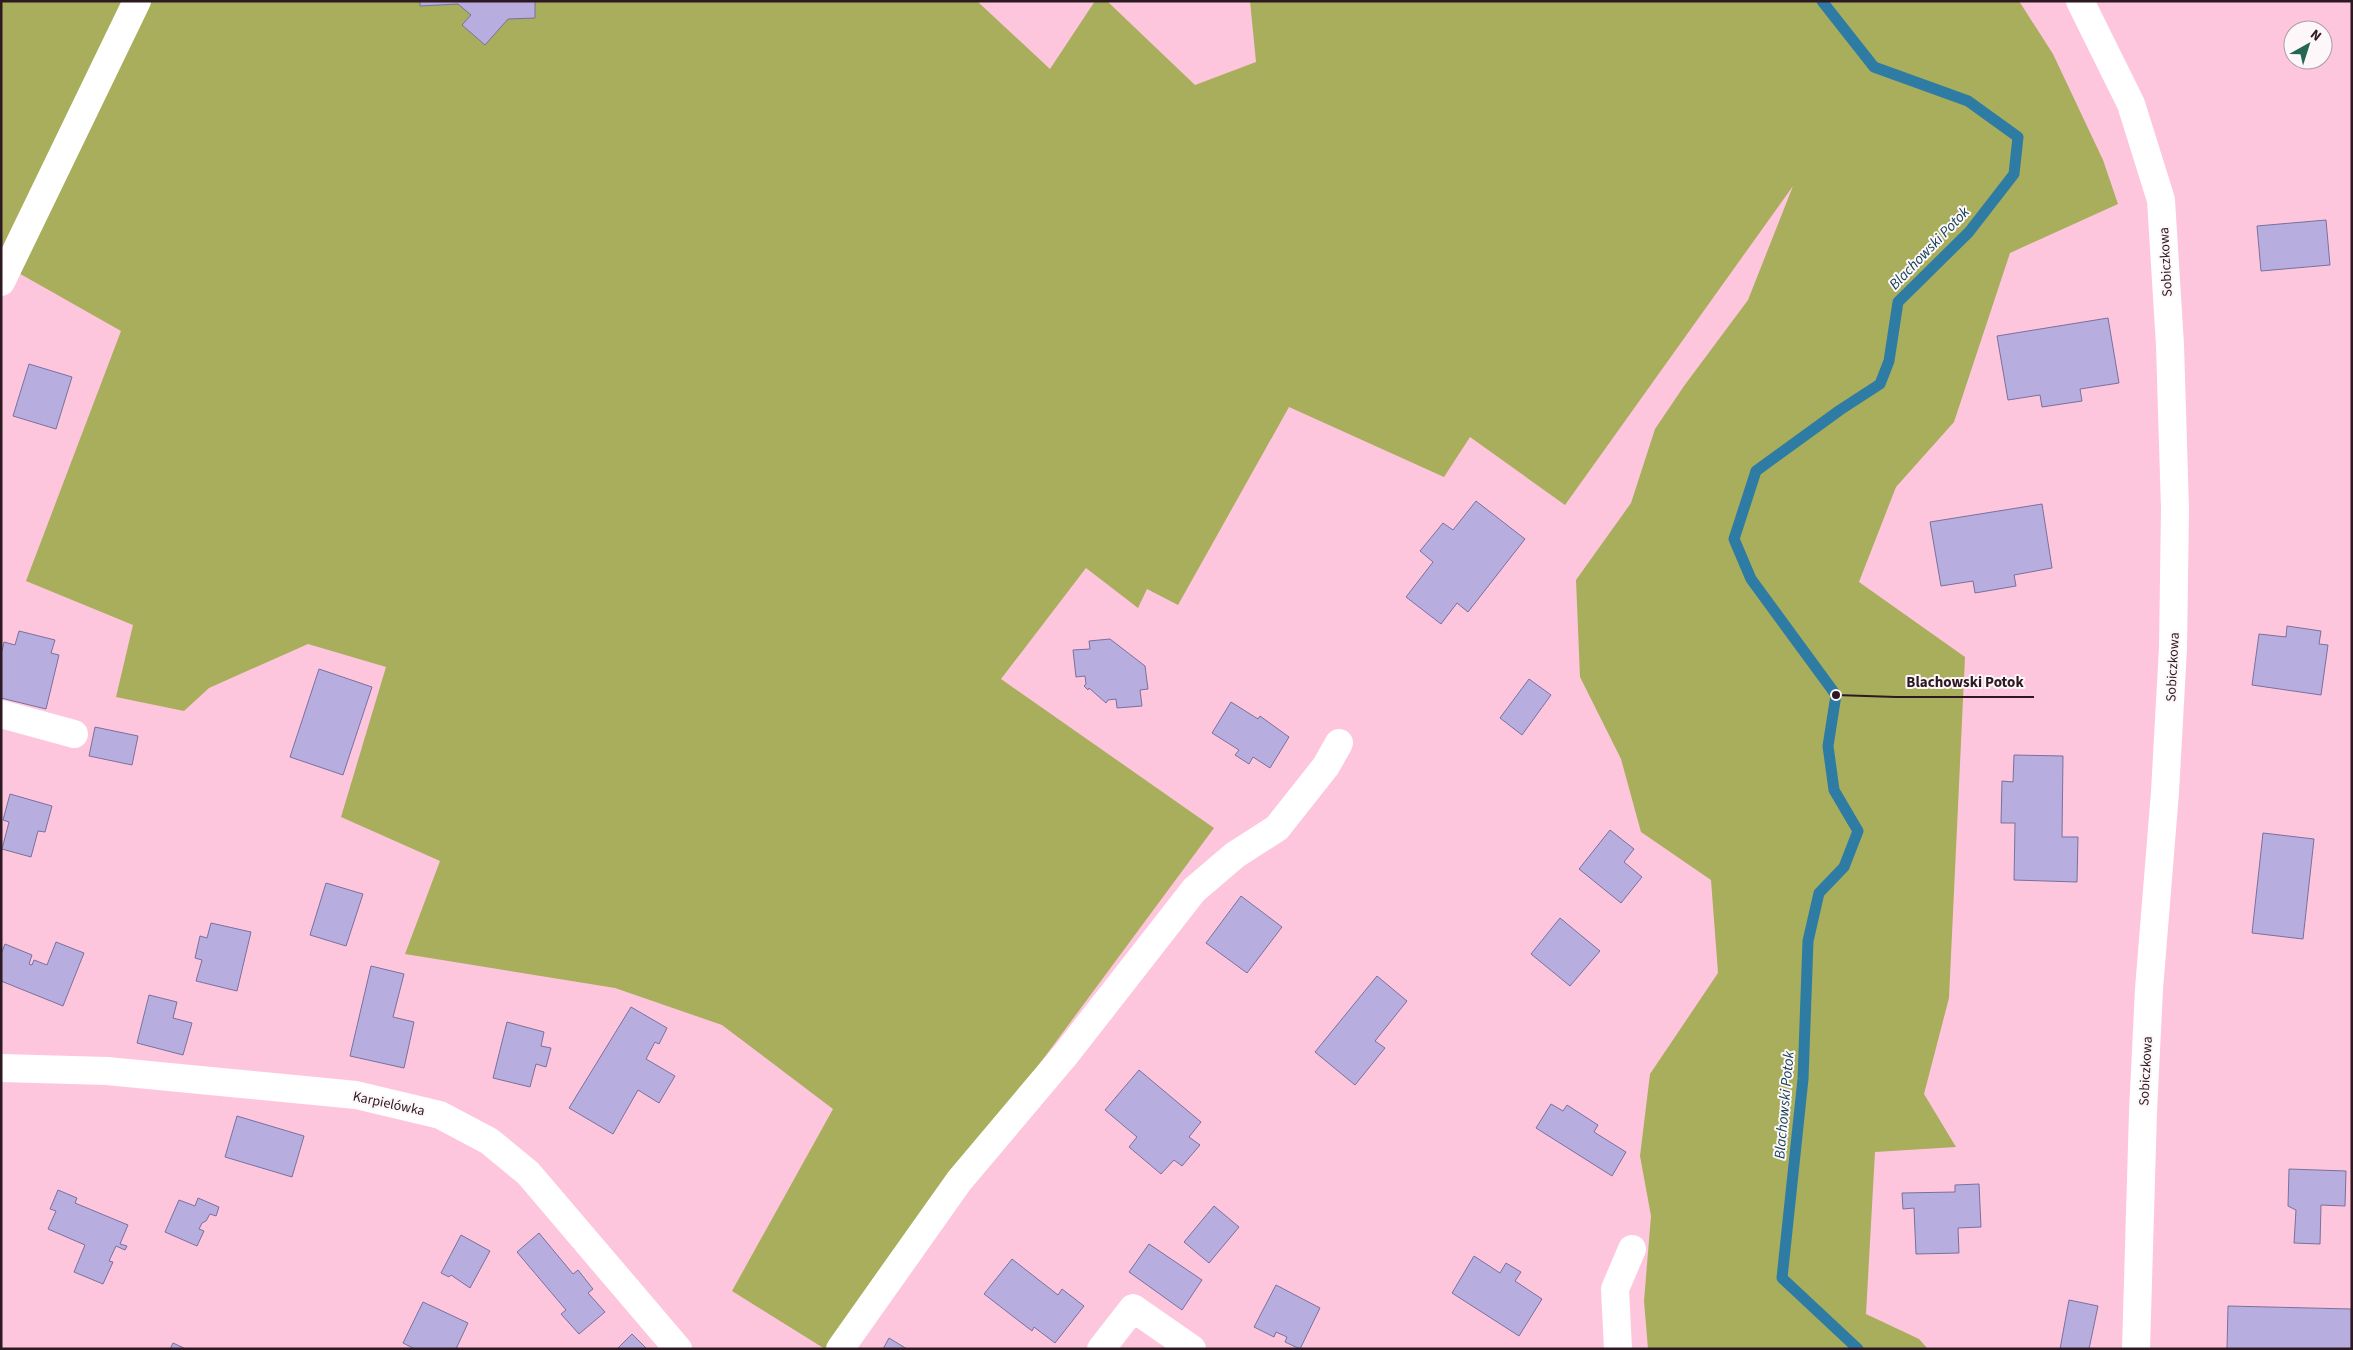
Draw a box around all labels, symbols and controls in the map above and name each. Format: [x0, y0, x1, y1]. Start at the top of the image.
north arrow [2283, 20, 2333, 70]
text: N [2306, 25, 2325, 46]
water label: Blachowski Potok [1884, 202, 1975, 294]
street label: Sobiczkowa [2154, 227, 2178, 297]
street label: Sobiczkowa [2161, 632, 2185, 702]
callout: Blachowski Potok [1896, 667, 2034, 697]
text: Blachowski Potok [1906, 672, 2024, 693]
street label: Sobiczkowa [2134, 1036, 2158, 1106]
water label: Blachowski Potok [1769, 1050, 1800, 1160]
street label: Karpielówka [351, 1087, 427, 1121]

